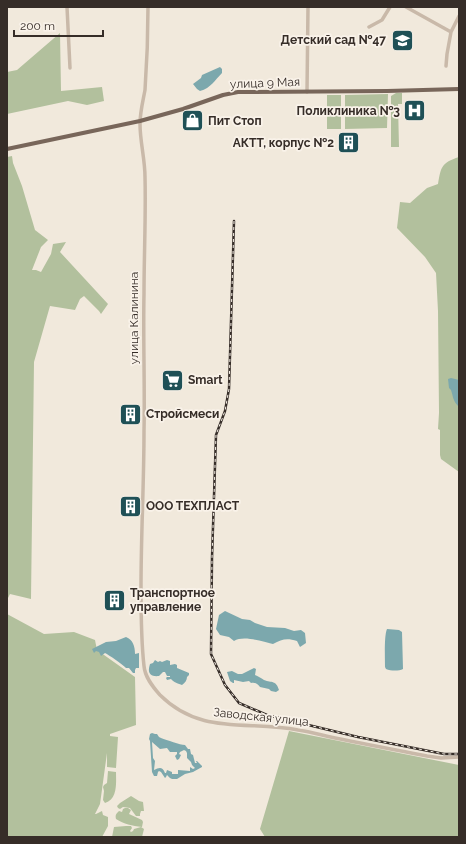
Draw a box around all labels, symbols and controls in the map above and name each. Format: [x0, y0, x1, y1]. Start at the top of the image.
scale bar [14, 12, 103, 38]
text: 200 m [20, 19, 55, 33]
school or university icon: Детский сад №47 [389, 27, 415, 53]
place label: Детский сад №47 [281, 33, 386, 47]
street label: улица 9 Мая [230, 75, 300, 91]
hospital icon: Поликлиника №3 [402, 98, 428, 124]
place label: Поликлиника №3 [296, 104, 400, 118]
shop icon: Пит Стоп [179, 108, 205, 134]
place label: Пит Стоп [208, 114, 262, 128]
building icon: АКТТ, корпус №2 [336, 130, 362, 156]
place label: АКТТ, корпус №2 [233, 136, 334, 150]
street label: улица Калинина [127, 272, 141, 364]
supermarket icon: Smart [160, 367, 186, 393]
place label: Smart [188, 373, 223, 387]
building icon: Стройсмеси [117, 401, 143, 427]
place label: Стройсмеси [146, 407, 219, 421]
building icon: ООО ТЕХПЛАСТ [118, 493, 144, 519]
place label: ООО ТЕХПЛАСТ [146, 499, 240, 513]
place label: Транспортное управление [130, 586, 215, 614]
building icon: Транспортное управление [101, 587, 127, 613]
street label: Заводская улица [213, 705, 309, 729]

